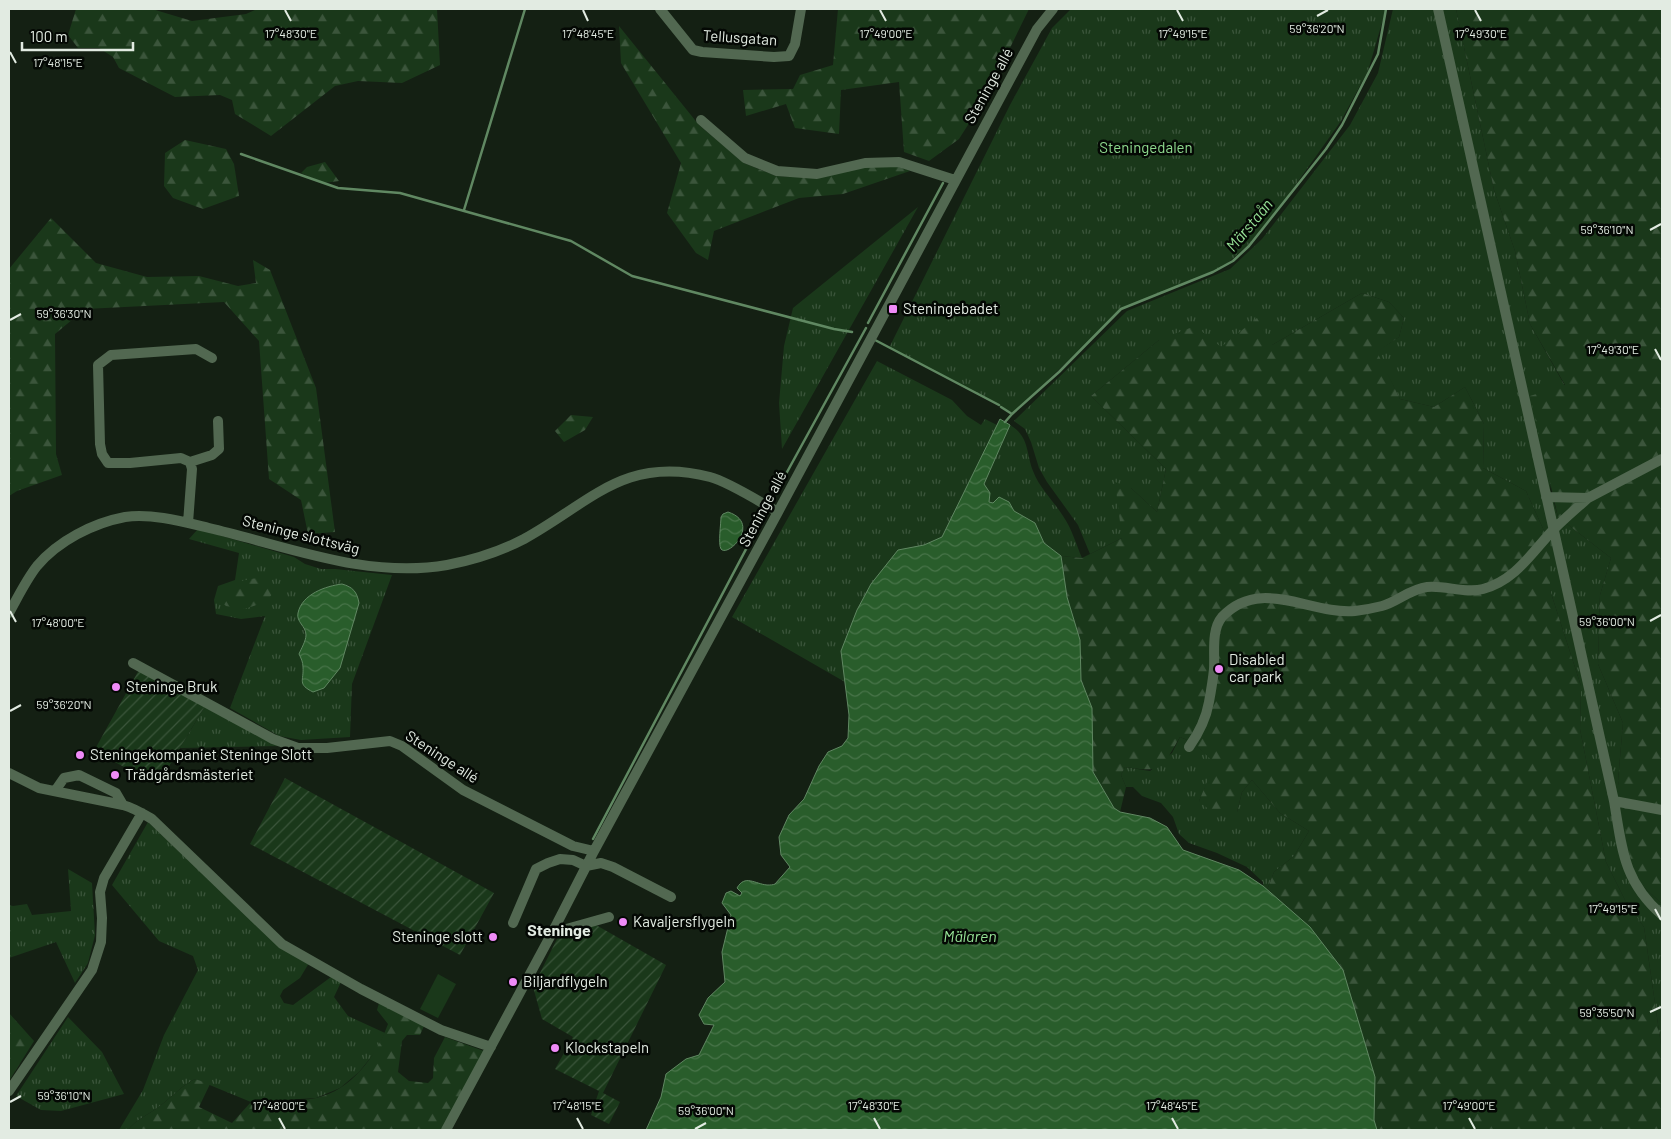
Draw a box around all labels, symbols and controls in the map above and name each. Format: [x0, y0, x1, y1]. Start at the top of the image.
scale bar [22, 20, 134, 52]
text: 59°36'20"N [1289, 21, 1345, 35]
street label: Tellusgatan [702, 25, 778, 49]
text: 17°48'30"E [265, 26, 317, 40]
text: 17°48'45"E [562, 26, 614, 40]
text: 17°49'00"E [860, 26, 912, 40]
text: 17°49'15"E [1158, 26, 1208, 40]
text: 17°49'30"E [1455, 26, 1507, 40]
text: 100 m [30, 27, 68, 45]
street label: Steninge allé [960, 45, 1016, 126]
text: 17°48'15"E [33, 55, 83, 69]
park label: Steningedalen [1099, 138, 1193, 156]
water label: Märstaån [1221, 195, 1276, 255]
text: 59°36'10"N [1580, 222, 1634, 236]
place label: Steningebadet [903, 299, 998, 317]
marker: Steningebadet [887, 303, 899, 315]
text: 59°36'30"N [36, 306, 92, 320]
text: 17°49'30"E [1587, 342, 1639, 356]
street label: Steninge allé [735, 467, 790, 550]
street label: Steninge slottsväg [241, 511, 362, 557]
text: 59°36'00"N [1579, 614, 1635, 628]
text: 17°48'00"E [32, 615, 84, 629]
place label: Disabled car park [1229, 650, 1285, 685]
marker: Disabled car park [1213, 663, 1225, 675]
place label: Steninge Bruk [126, 677, 218, 695]
marker: Steninge Bruk [110, 681, 122, 693]
text: 59°36'20"N [36, 697, 92, 711]
street label: Steninge allé [403, 726, 482, 786]
place label: Steningekompaniet Steninge Slott [90, 745, 312, 763]
marker: Steningekompaniet Steninge Slott [74, 749, 86, 761]
place label: Trädgårdsmästeriet [125, 765, 254, 783]
marker: Trädgårdsmästeriet [109, 769, 121, 781]
text: 17°49'15"E [1588, 901, 1638, 915]
place label: Kavaljersflygeln [633, 912, 735, 930]
marker: Kavaljersflygeln [617, 916, 629, 928]
district label: Steninge [527, 920, 591, 939]
water label: Mälaren [943, 926, 997, 945]
place label: Steninge slott [392, 927, 483, 945]
marker: Steninge slott [487, 931, 499, 943]
place label: Biljardflygeln [523, 972, 608, 990]
marker: Biljardflygeln [507, 976, 519, 988]
text: 59°35'50"N [1579, 1005, 1635, 1019]
place label: Klockstapeln [565, 1038, 649, 1056]
marker: Klockstapeln [549, 1042, 561, 1054]
text: 59°36'10"N [37, 1088, 91, 1102]
text: 17°48'00"E [253, 1098, 305, 1112]
text: 17°48'15"E [552, 1098, 602, 1112]
text: 17°48'30"E [848, 1098, 900, 1112]
text: 17°48'45"E [1146, 1098, 1198, 1112]
text: 17°49'00"E [1443, 1098, 1495, 1112]
text: 59°36'00"N [678, 1103, 734, 1117]

